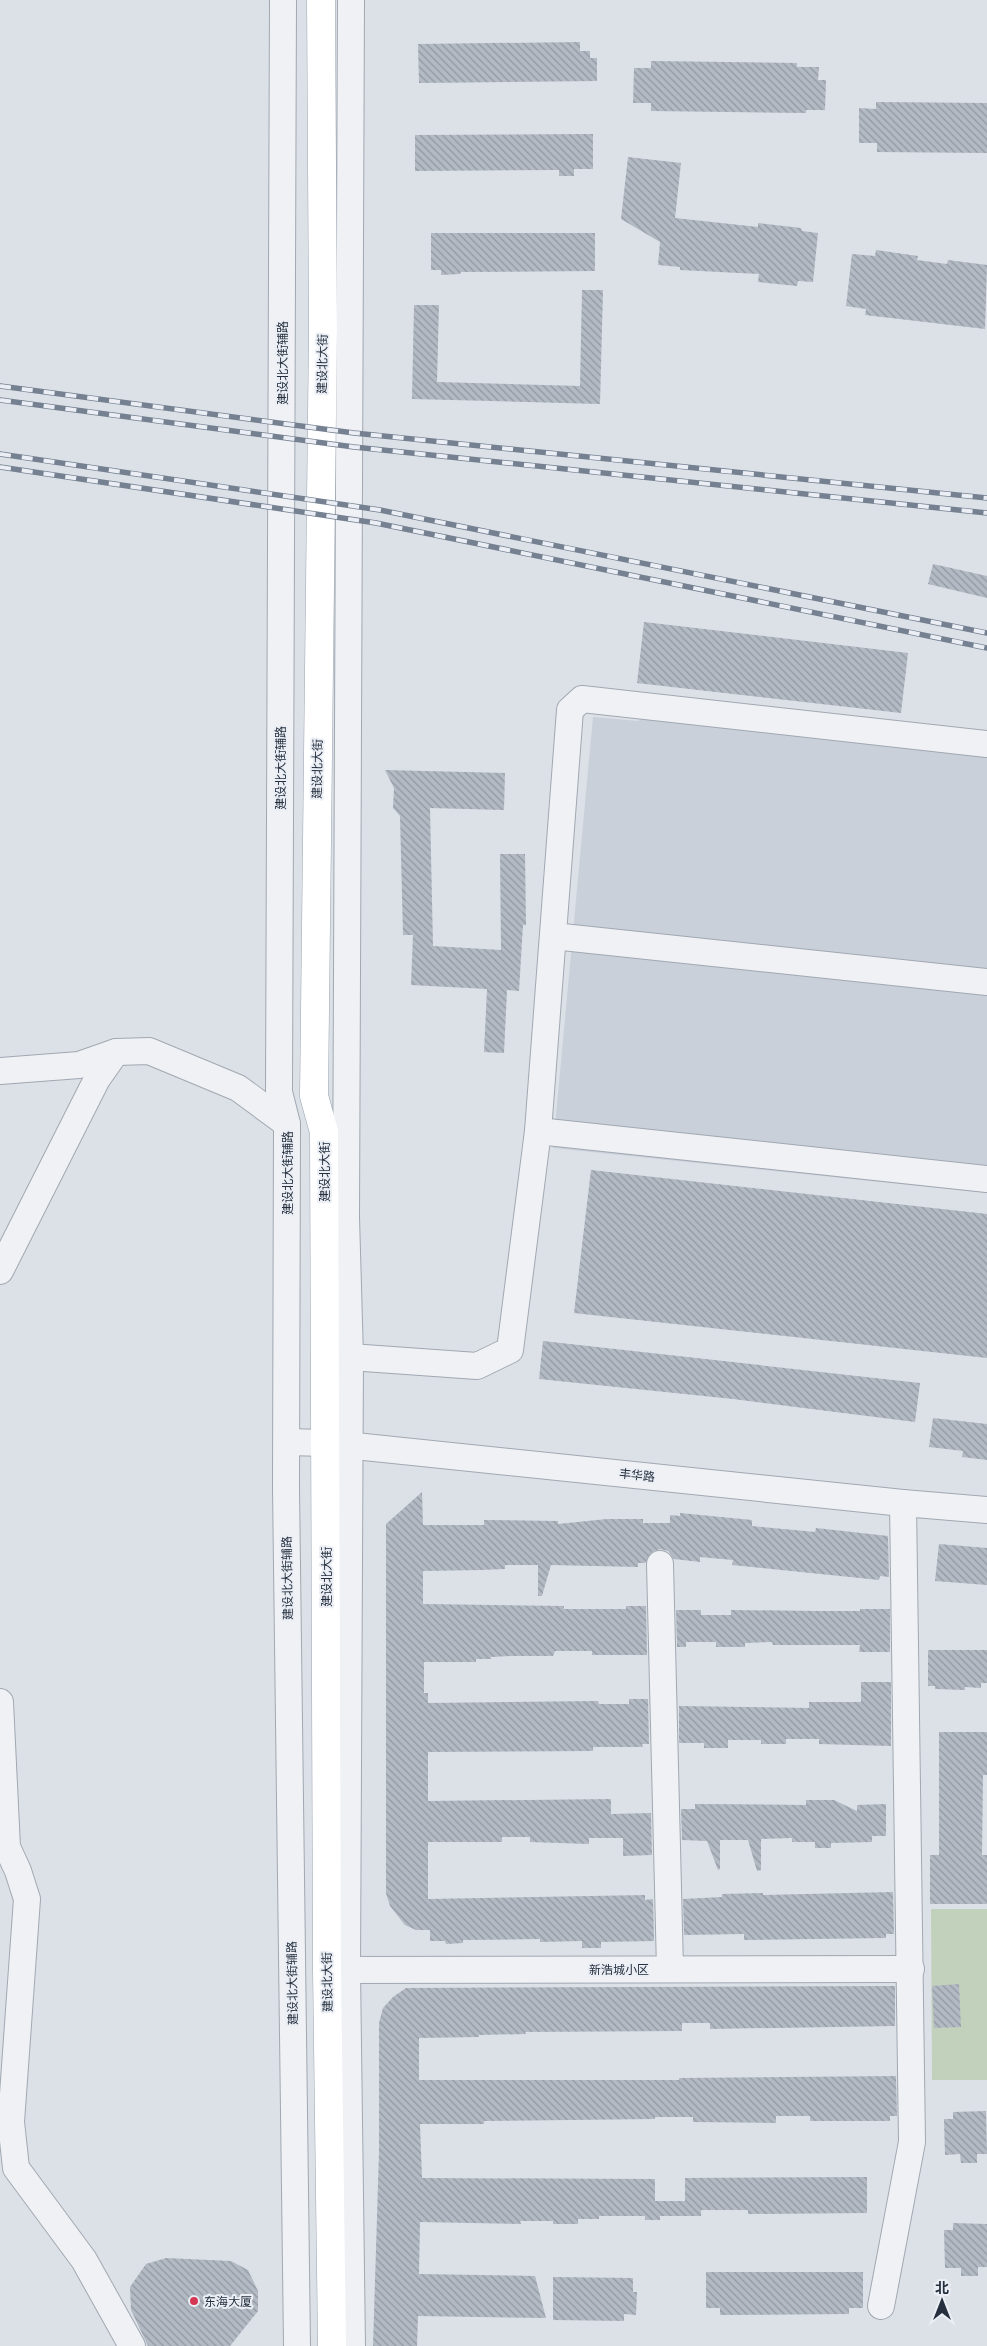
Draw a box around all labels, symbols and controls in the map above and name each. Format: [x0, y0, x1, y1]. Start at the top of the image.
street label: 建设北大街辅路 [275, 321, 290, 405]
street label: 建设北大街 [314, 334, 330, 394]
street label: 建设北大街辅路 [273, 726, 288, 810]
street label: 建设北大街 [309, 739, 325, 799]
street label: 建设北大街辅路 [280, 1131, 295, 1215]
street label: 建设北大街 [317, 1142, 332, 1202]
street label: 丰华路 [618, 1466, 656, 1484]
street label: 建设北大街辅路 [279, 1536, 295, 1620]
street label: 建设北大街 [319, 1547, 334, 1607]
street label: 建设北大街辅路 [284, 1941, 300, 2025]
street label: 建设北大街 [319, 1952, 335, 2012]
street label: 新浩城小区 [589, 1962, 649, 1977]
north arrow [917, 2276, 967, 2326]
text: 北 [935, 2279, 949, 2297]
place label: 东海大厦 [204, 2294, 252, 2309]
marker: 东海大厦 [188, 2295, 200, 2307]

